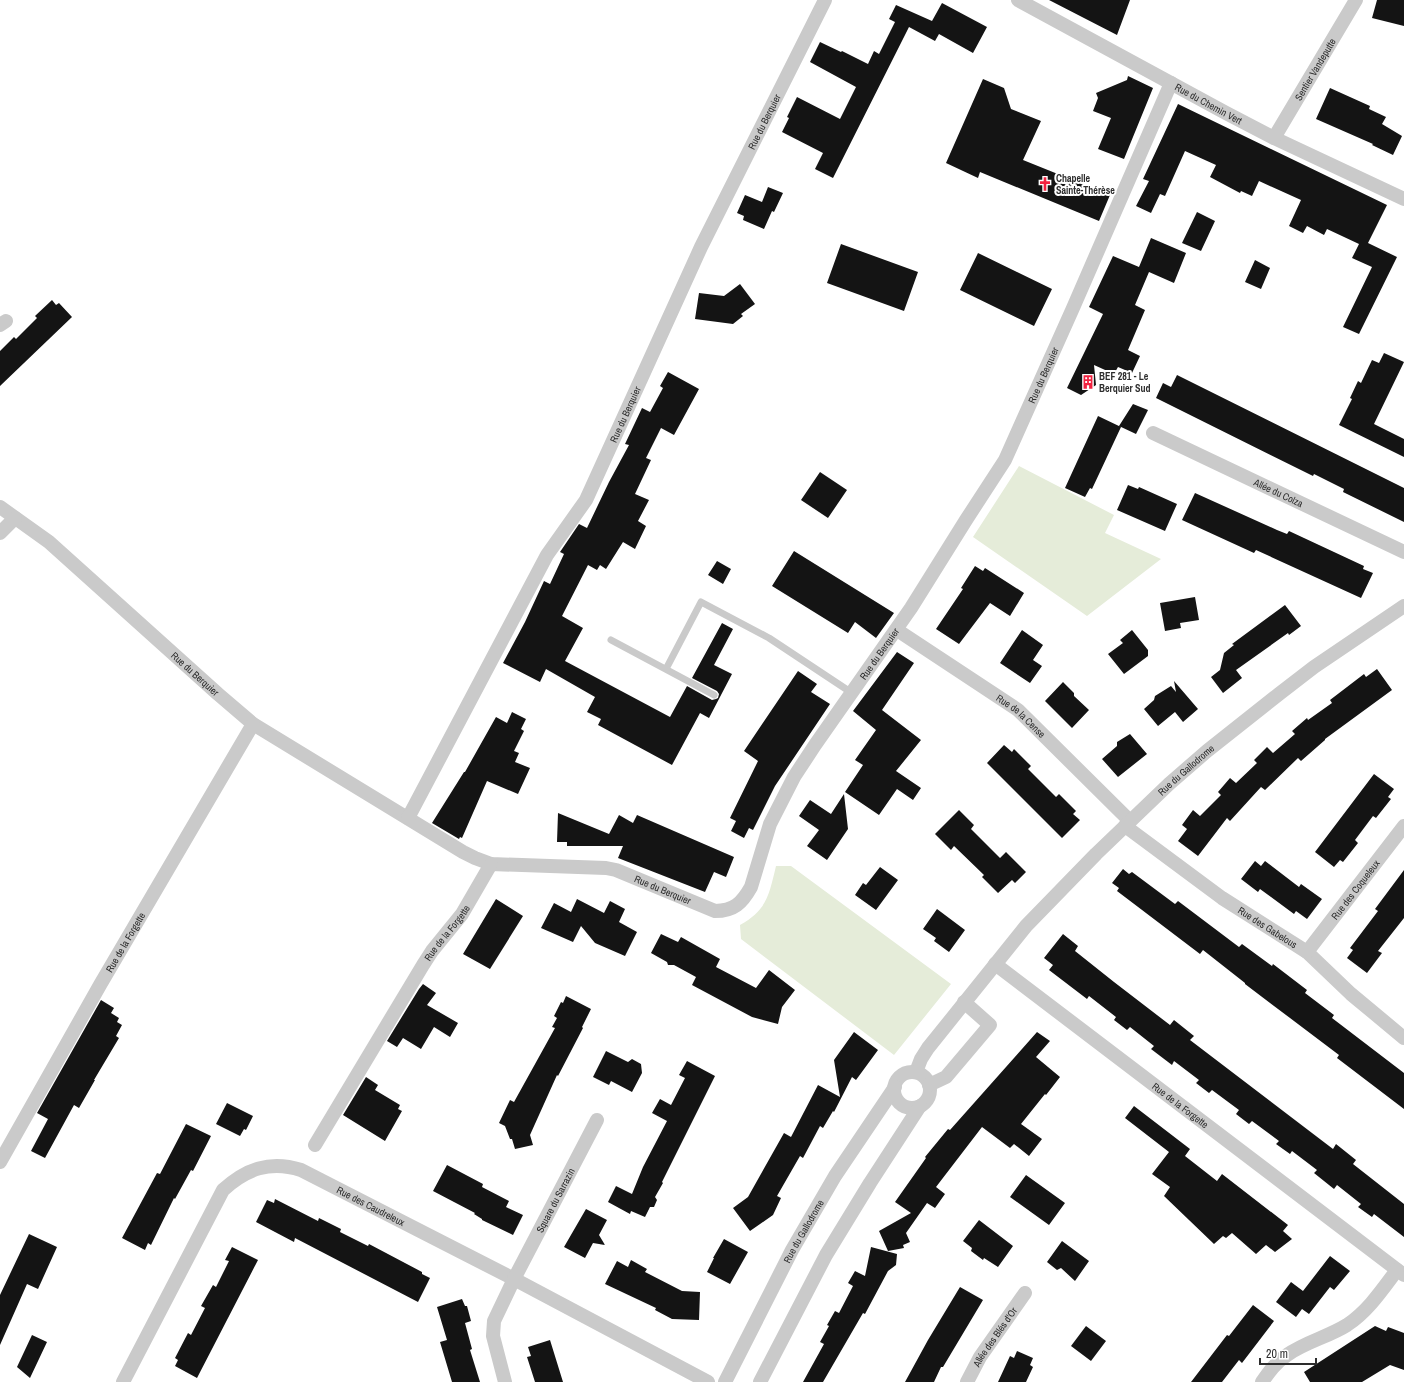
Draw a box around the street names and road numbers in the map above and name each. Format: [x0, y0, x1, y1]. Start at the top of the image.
street label: Sentier Vandeputte [1292, 36, 1339, 103]
street label: Rue du Chemin Vert [1173, 81, 1245, 128]
street label: Rue du Berquier [745, 92, 784, 152]
street label: Rue du Berquier [1025, 345, 1062, 405]
street label: Rue du Berquier [607, 384, 644, 445]
street label: Allée du Colza [1251, 475, 1305, 510]
street label: Rue du Berquier [857, 625, 902, 682]
street label: Rue du Berquier [168, 649, 222, 699]
street label: Rue de la Cense [994, 691, 1048, 741]
street label: Rue du Gallodrome [1155, 742, 1217, 798]
street label: Rue des Coqueleux [1328, 856, 1383, 922]
street label: Rue du Berquier [632, 872, 693, 907]
street label: Rue de la Forgette [421, 902, 473, 963]
street label: Rue des Gabelous [1235, 904, 1300, 951]
street label: Rue de la Forgette [103, 910, 148, 975]
street label: Rue de la Forgette [1149, 1080, 1211, 1131]
street label: Square du Sarrazin [533, 1166, 578, 1235]
street label: Rue des Caudreleux [334, 1183, 408, 1229]
street label: Rue du Gallodrome [780, 1197, 827, 1265]
street label: Allée des Blés d'Or [970, 1305, 1020, 1370]

